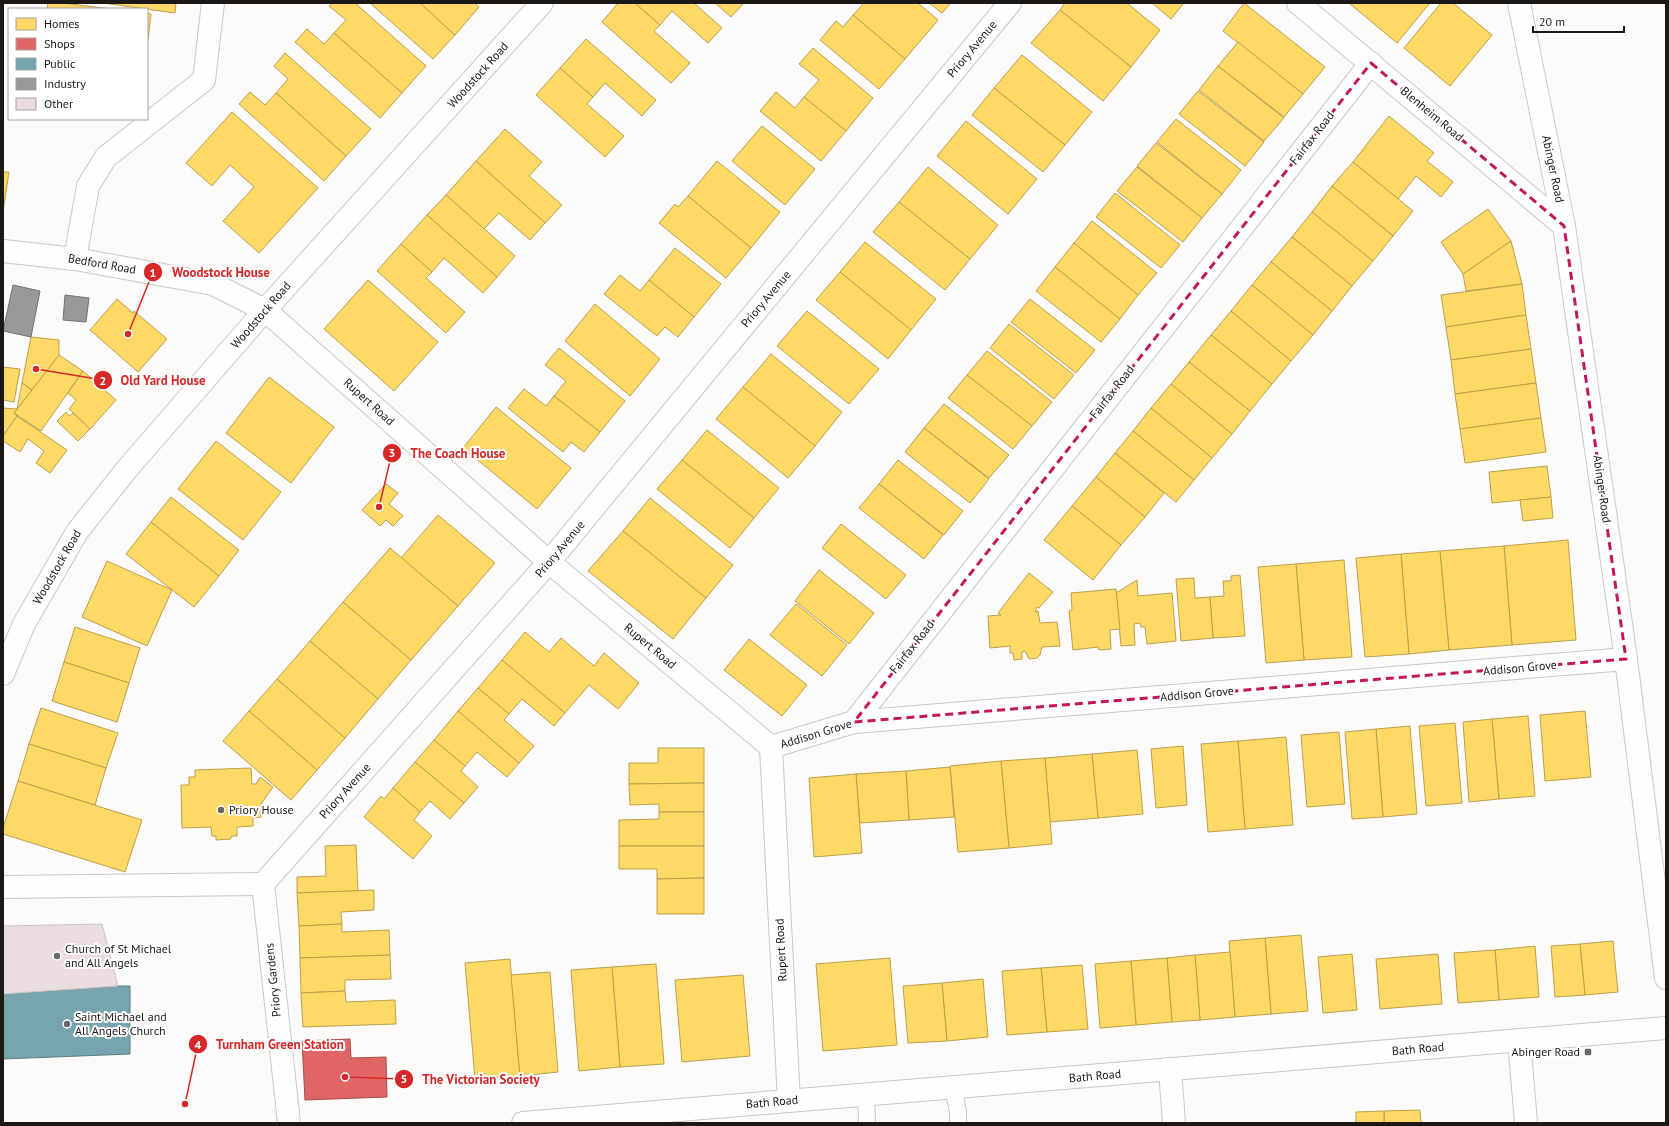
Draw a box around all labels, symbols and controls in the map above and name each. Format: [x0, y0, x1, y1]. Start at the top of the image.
legend [8, 8, 148, 120]
scale bar [1533, 8, 1624, 34]
text: 20 m [1539, 14, 1565, 29]
text: Homes [44, 16, 79, 31]
street label: Priory Avenue [944, 17, 1000, 80]
text: Shops [44, 36, 75, 51]
street label: Woodstock Road [444, 39, 511, 111]
text: Public [44, 56, 76, 71]
text: Industry [44, 76, 86, 91]
street label: Blenheim Road [1398, 83, 1467, 144]
text: Other [44, 96, 73, 111]
street label: Fairfax Road [1286, 108, 1337, 167]
street label: Abinger Road [1539, 134, 1568, 204]
street label: Bedford Road [67, 250, 137, 277]
callout: Woodstock House [143, 260, 278, 285]
text: Woodstock House [172, 264, 270, 281]
text: 1 [150, 265, 156, 280]
street label: Priory Avenue [738, 267, 794, 330]
street label: Woodstock Road [228, 278, 294, 351]
street label: Fairfax Road [1086, 362, 1137, 421]
callout: Old Yard House [93, 368, 214, 393]
text: Old Yard House [120, 372, 206, 389]
text: 2 [100, 373, 106, 388]
street label: Rupert Road [341, 375, 398, 428]
callout: The Coach House [382, 441, 513, 466]
text: 3 [389, 445, 395, 460]
text: The Coach House [411, 445, 506, 462]
street label: Abinger Road [1590, 454, 1615, 524]
street label: Priory Avenue [532, 517, 588, 580]
street label: Woodstock Road [29, 527, 84, 607]
street label: Fairfax Road [886, 617, 937, 676]
street label: Rupert Road [621, 620, 679, 672]
street label: Addison Grove [1483, 657, 1557, 678]
street label: Addison Grove [1160, 683, 1234, 704]
street label: Addison Grove [778, 716, 853, 751]
street label: Priory Avenue [316, 760, 373, 822]
place label: Priory House [229, 802, 294, 817]
marker: Priory House [216, 805, 226, 815]
street label: Rupert Road [771, 918, 790, 982]
place label: Church of St Michael and All Angels [65, 941, 172, 970]
street label: Priory Gardens [261, 942, 284, 1018]
marker: Church of St Michael and All Angels [52, 951, 62, 961]
place label: Saint Michael and All Angels Church [75, 1009, 167, 1038]
marker: Saint Michael and All Angels Church [62, 1019, 72, 1029]
callout: Turnham Green Station [188, 1032, 351, 1057]
text: Turnham Green Station [216, 1036, 344, 1053]
text: 4 [195, 1037, 202, 1052]
street label: Bath Road [1391, 1039, 1445, 1058]
place label: Abinger Road [1511, 1044, 1580, 1059]
marker: Abinger Road [1583, 1047, 1593, 1057]
street label: Bath Road [1068, 1066, 1122, 1085]
callout: The Victorian Society [394, 1067, 548, 1092]
text: 5 [401, 1071, 407, 1086]
text: The Victorian Society [422, 1071, 540, 1088]
street label: Bath Road [745, 1092, 799, 1111]

